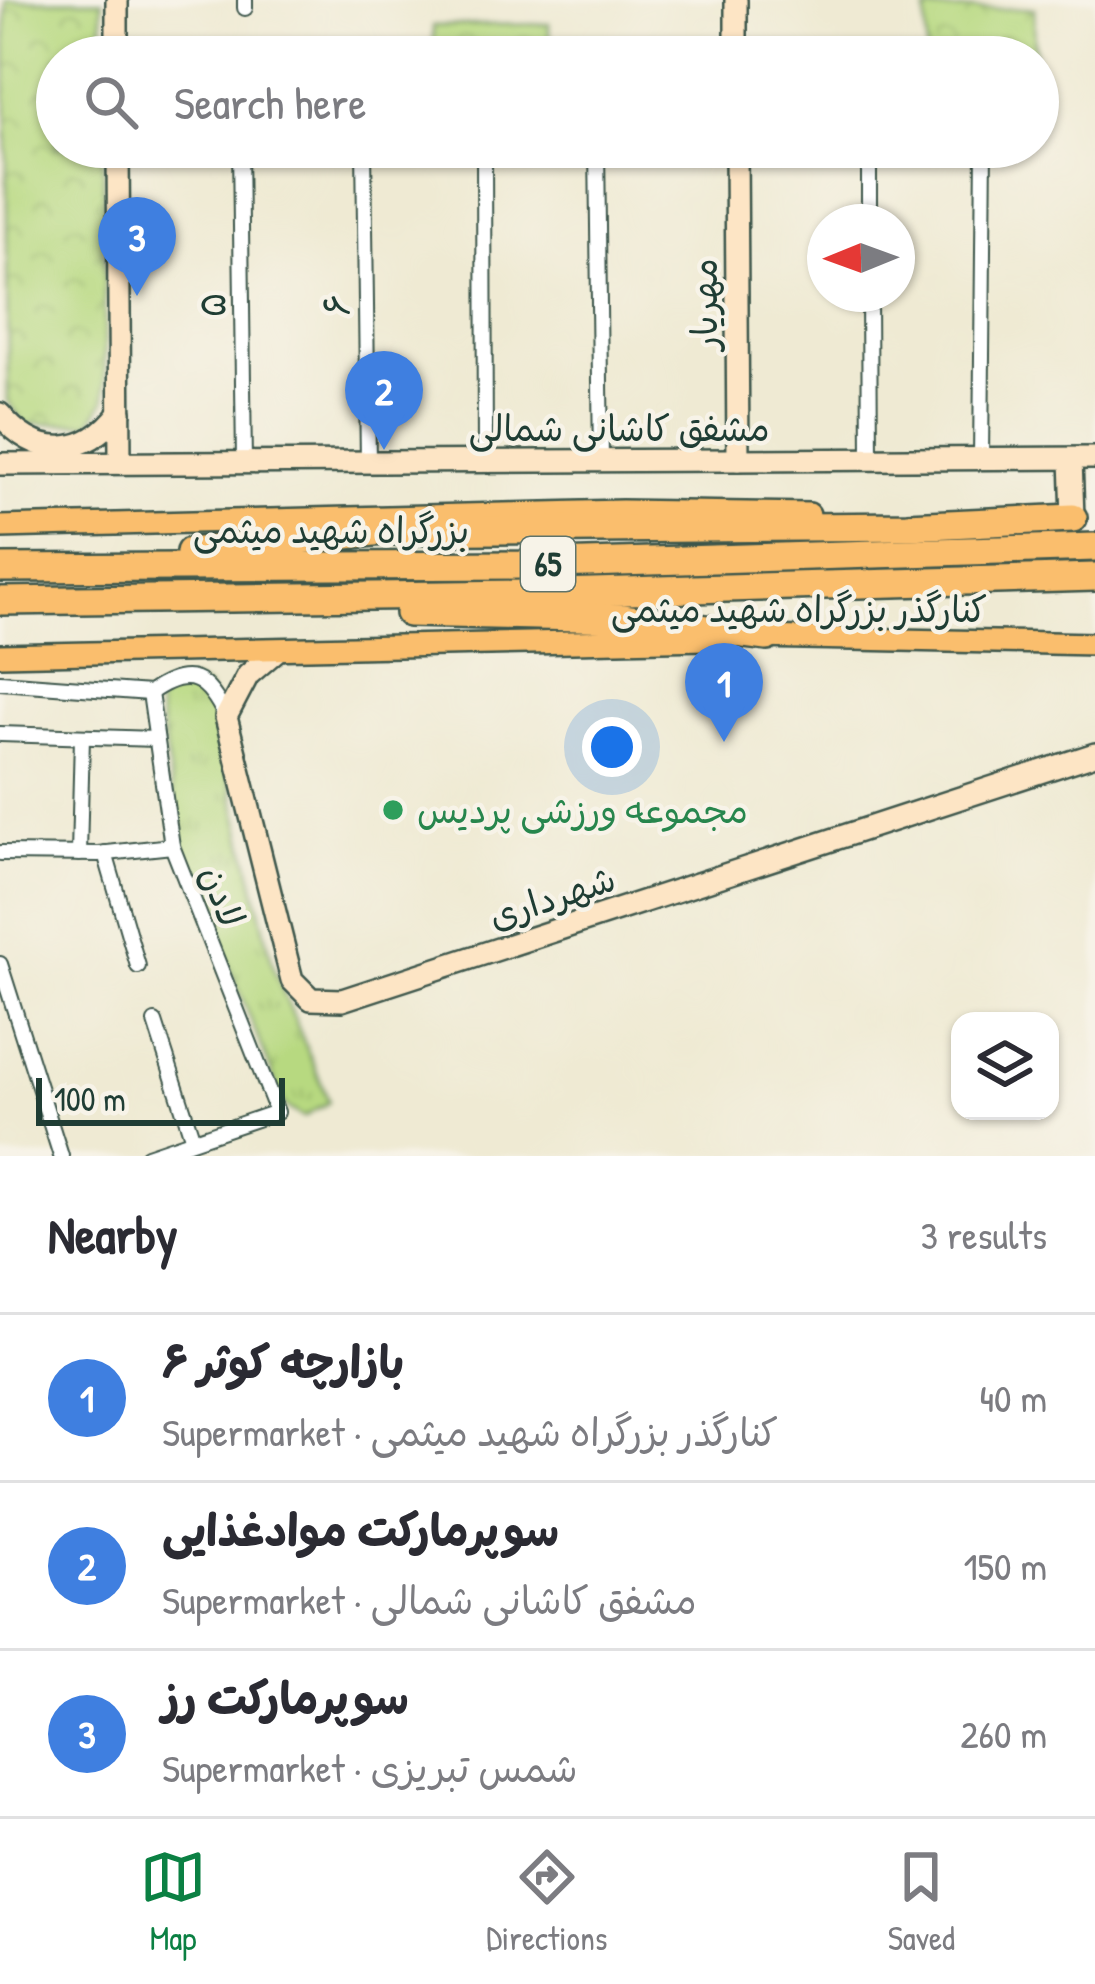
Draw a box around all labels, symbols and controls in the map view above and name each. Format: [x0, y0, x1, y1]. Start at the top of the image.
search box [36, 36, 1059, 168]
icon: search [78, 69, 144, 135]
text: Search here [174, 72, 366, 133]
pin: 3 [98, 197, 176, 296]
north arrow [807, 204, 915, 312]
street label: مهریار [679, 258, 728, 353]
street label: ۵ [187, 292, 236, 318]
street label: ۶ [311, 294, 360, 316]
pin: 2 [345, 351, 423, 450]
street label: مشفق کاشانی شمالی [468, 403, 770, 452]
street label: بزرگراه شهید میثمی [193, 505, 469, 554]
road number: 65 [521, 537, 575, 591]
street label: کنارگذر بزرگراه شهید میثمی [611, 584, 987, 633]
pin: 1 [685, 643, 763, 742]
your location [582, 717, 642, 777]
place label: مجموعه ورزشی پردیس [417, 785, 748, 834]
marker: مجموعه ورزشی پردیس [380, 797, 406, 823]
street label: شهرداری [482, 853, 621, 940]
street label: لادن [189, 858, 257, 934]
map controls [951, 1012, 1059, 1120]
button: layers [951, 1012, 1059, 1120]
scale bar [36, 1072, 285, 1125]
text: 100 m [54, 1077, 126, 1121]
text: Nearby [48, 1200, 178, 1269]
text: 3 results [921, 1208, 1047, 1261]
text: بازارچه کوثر ۶ [162, 1331, 404, 1392]
text: 1 [80, 1371, 94, 1424]
text: 40 m [979, 1371, 1047, 1424]
text: Supermarket · کنارگذر بزرگراه شهید میثمی [162, 1405, 778, 1458]
text: سوپرمارکت موادغذایی [162, 1499, 559, 1560]
text: 2 [78, 1539, 96, 1592]
text: 150 m [963, 1539, 1047, 1592]
text: Supermarket · مشفق کاشانی شمالی [162, 1573, 697, 1626]
text: سوپرمارکت رز [162, 1667, 409, 1728]
text: 3 [78, 1707, 96, 1760]
text: 260 m [960, 1707, 1047, 1760]
text: Supermarket · شمس تبریزی [162, 1741, 578, 1794]
tab: Map [140, 1844, 206, 1960]
tab: Directions [486, 1844, 608, 1960]
tab: Saved [888, 1844, 955, 1960]

